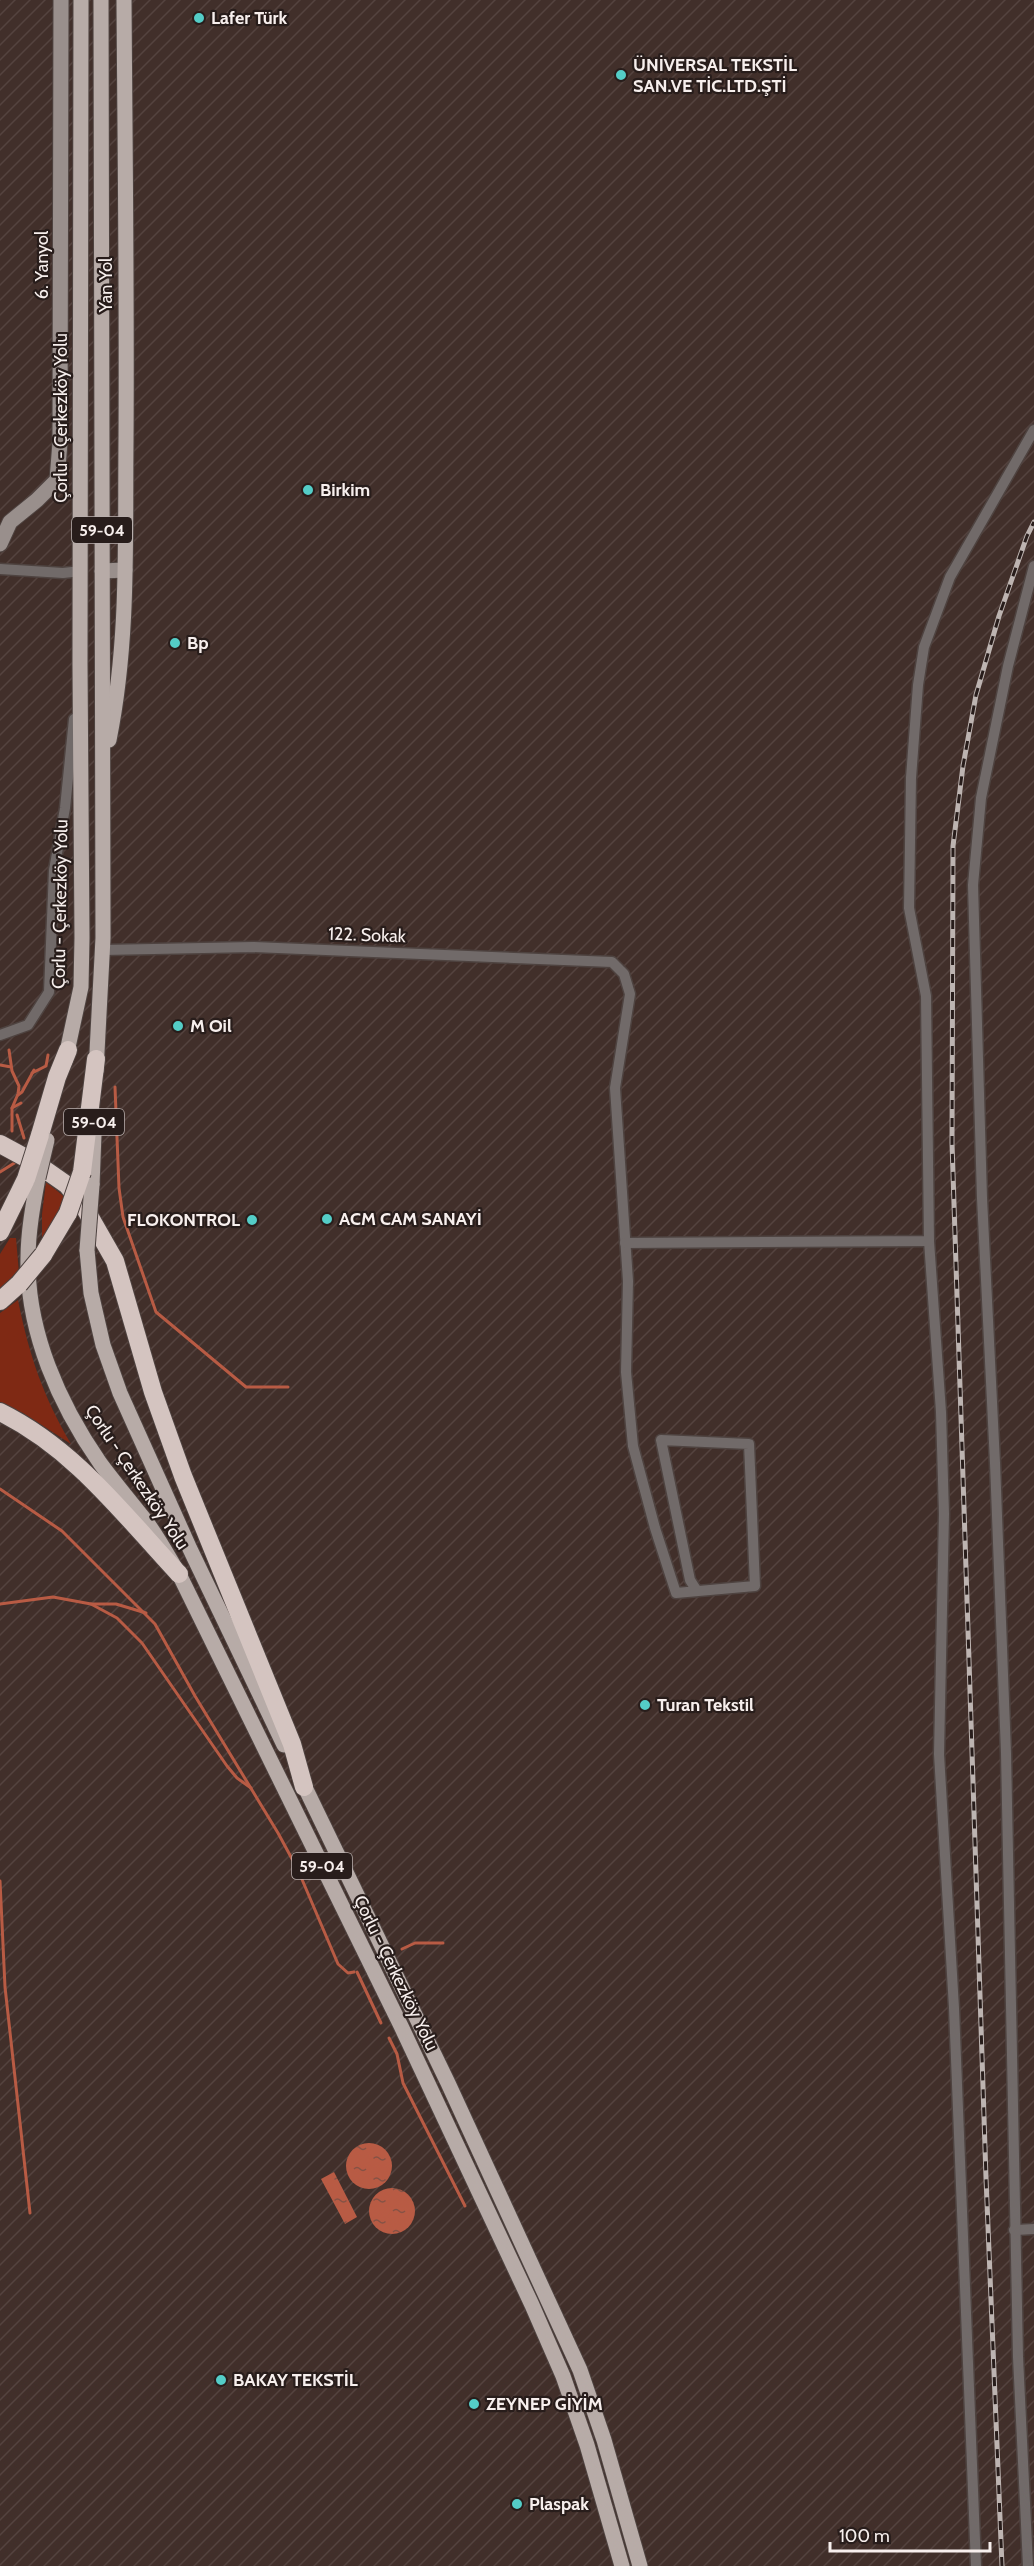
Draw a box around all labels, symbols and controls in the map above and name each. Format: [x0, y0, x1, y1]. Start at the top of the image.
place label: Lafer Türk [211, 7, 288, 29]
marker: Lafer Türk [192, 11, 206, 25]
place label: ÜNİVERSAL TEKSTİL SAN.VE TİC.LTD.ŞTİ [633, 54, 797, 97]
marker: ÜNİVERSAL TEKSTİL SAN.VE TİC.LTD.ŞTİ [614, 68, 628, 82]
street label: 6. Yanyol [31, 230, 53, 299]
street label: Yan Yol [95, 257, 117, 313]
street label: Çorlu - Çerkezköy Yolu [50, 333, 72, 503]
place label: Birkim [320, 479, 370, 501]
marker: Birkim [301, 483, 315, 497]
road number: 59-04 [72, 517, 132, 543]
place label: Bp [187, 632, 208, 654]
marker: Bp [168, 636, 182, 650]
street label: Çorlu - Çerkezköy Yolu [48, 819, 72, 989]
street label: 122. Sokak [328, 923, 407, 947]
place label: M Oil [190, 1015, 232, 1037]
marker: M Oil [171, 1019, 185, 1033]
road number: 59-04 [64, 1109, 124, 1135]
place label: ACM CAM SANAYİ [339, 1208, 482, 1230]
place label: FLOKONTROL [127, 1209, 240, 1231]
marker: ACM CAM SANAYİ [320, 1212, 334, 1226]
marker: FLOKONTROL [245, 1213, 259, 1227]
street label: Çorlu - Çerkezköy Yolu [80, 1400, 194, 1554]
place label: Turan Tekstil [657, 1694, 754, 1716]
marker: Turan Tekstil [638, 1698, 652, 1712]
road number: 59-04 [292, 1853, 352, 1879]
street label: Çorlu - Çerkezköy Yolu [349, 1892, 443, 2054]
place label: BAKAY TEKSTİL [233, 2369, 358, 2391]
marker: BAKAY TEKSTİL [214, 2373, 228, 2387]
place label: ZEYNEP GİYİM [486, 2393, 603, 2415]
marker: ZEYNEP GİYİM [467, 2397, 481, 2411]
place label: Plaspak [529, 2493, 589, 2515]
marker: Plaspak [510, 2497, 524, 2511]
scale bar [830, 2515, 990, 2553]
text: 100 m [839, 2525, 890, 2547]

